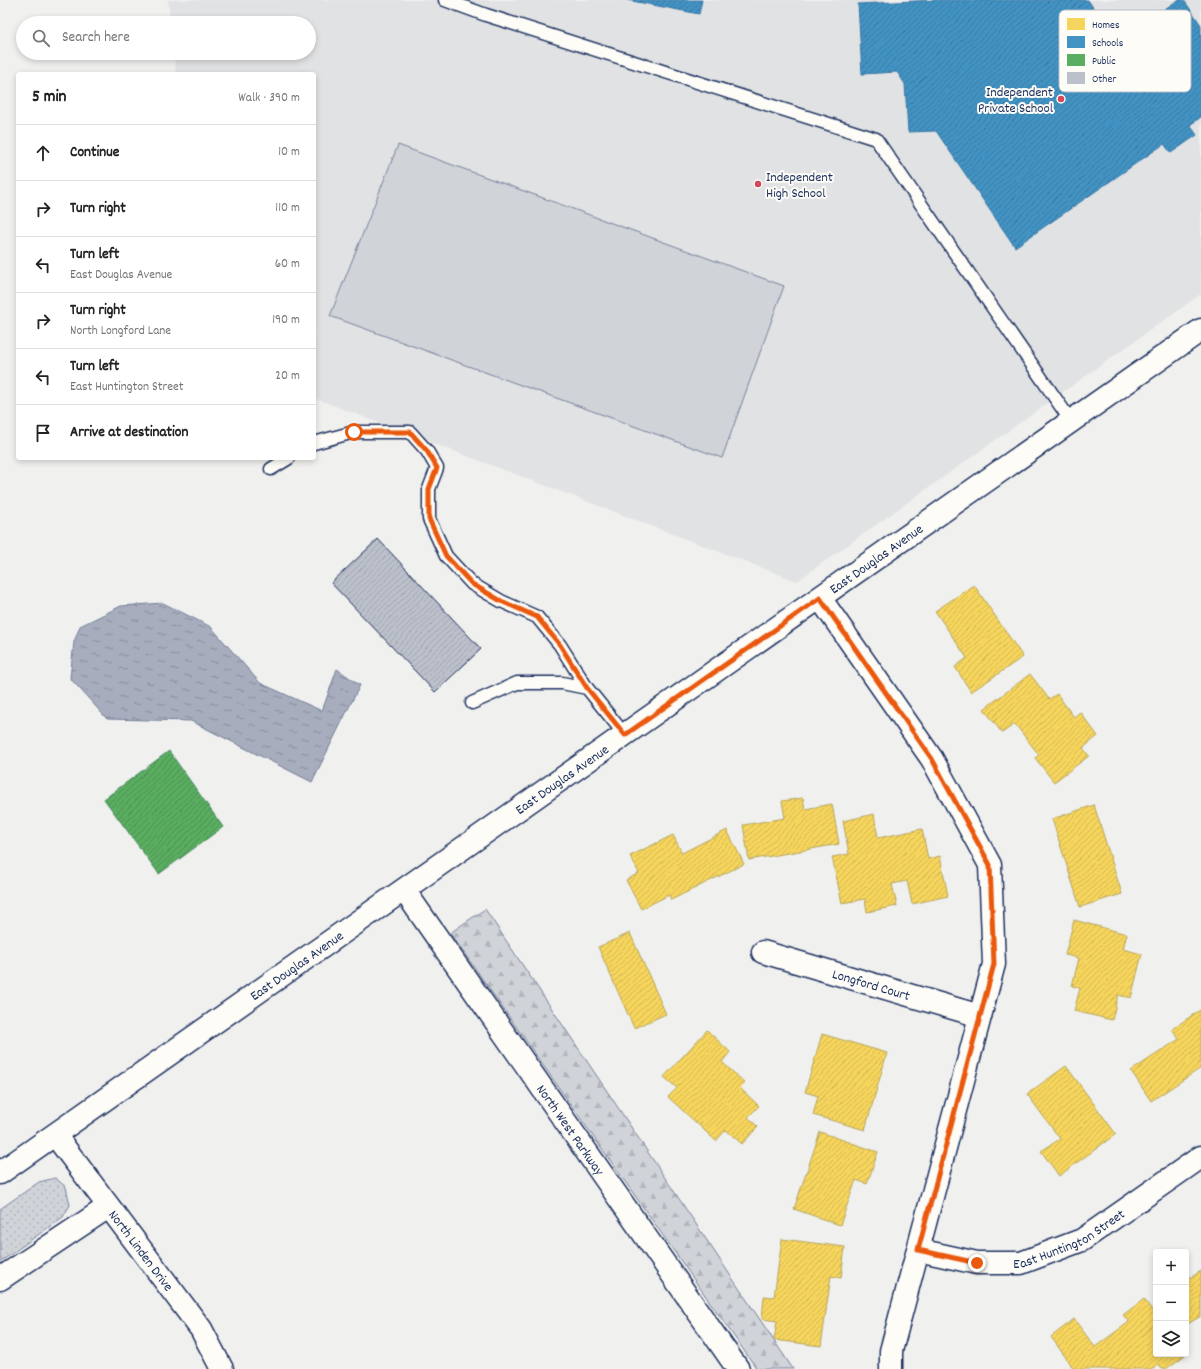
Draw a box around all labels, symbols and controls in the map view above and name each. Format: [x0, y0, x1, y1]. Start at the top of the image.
legend [1059, 10, 1191, 92]
search box [16, 16, 316, 60]
text: Homes [1092, 18, 1120, 34]
icon: search [30, 27, 52, 49]
text: Search here [62, 27, 130, 49]
text: Schools [1092, 36, 1124, 52]
text: Public [1092, 54, 1116, 70]
text: Other [1092, 72, 1117, 88]
place label: Independent Private School [978, 83, 1054, 119]
text: 5 min [32, 86, 66, 110]
text: Walk · 390 m [238, 89, 300, 108]
marker: Independent Private School [1056, 94, 1066, 104]
icon: ahead [32, 142, 54, 164]
text: Continue [70, 142, 119, 164]
text: 10 m [278, 143, 300, 162]
place label: Independent High School [766, 168, 833, 204]
marker: Independent High School [753, 179, 763, 189]
icon: right [32, 198, 54, 220]
text: Turn right [70, 198, 126, 220]
text: 110 m [275, 199, 300, 218]
text: Turn left [70, 244, 119, 266]
icon: left [32, 254, 54, 276]
text: 60 m [275, 255, 300, 274]
text: East Douglas Avenue [70, 266, 172, 285]
text: Turn right [70, 300, 126, 322]
icon: right [32, 310, 54, 332]
text: 190 m [272, 311, 300, 330]
text: North Longford Lane [70, 322, 171, 341]
text: Turn left [70, 356, 119, 378]
icon: left [32, 366, 54, 388]
text: 20 m [275, 367, 300, 386]
text: East Huntington Street [70, 378, 184, 397]
icon: arrive [32, 422, 54, 444]
text: Arrive at destination [70, 422, 188, 444]
route start [345, 423, 363, 441]
street label: East Douglas Avenue [826, 520, 928, 600]
street label: East Douglas Avenue [512, 741, 614, 820]
street label: East Douglas Avenue [247, 927, 348, 1007]
street label: Longford Court [829, 965, 912, 1007]
street label: North West Parkway [531, 1081, 608, 1180]
street label: East Huntington Street [1013, 1205, 1130, 1275]
street label: North Linden Drive [103, 1206, 177, 1296]
map controls [1153, 1249, 1189, 1357]
button: + [1153, 1249, 1189, 1285]
route end [968, 1254, 986, 1272]
button: − [1153, 1285, 1189, 1321]
button: layers [1153, 1321, 1189, 1357]

